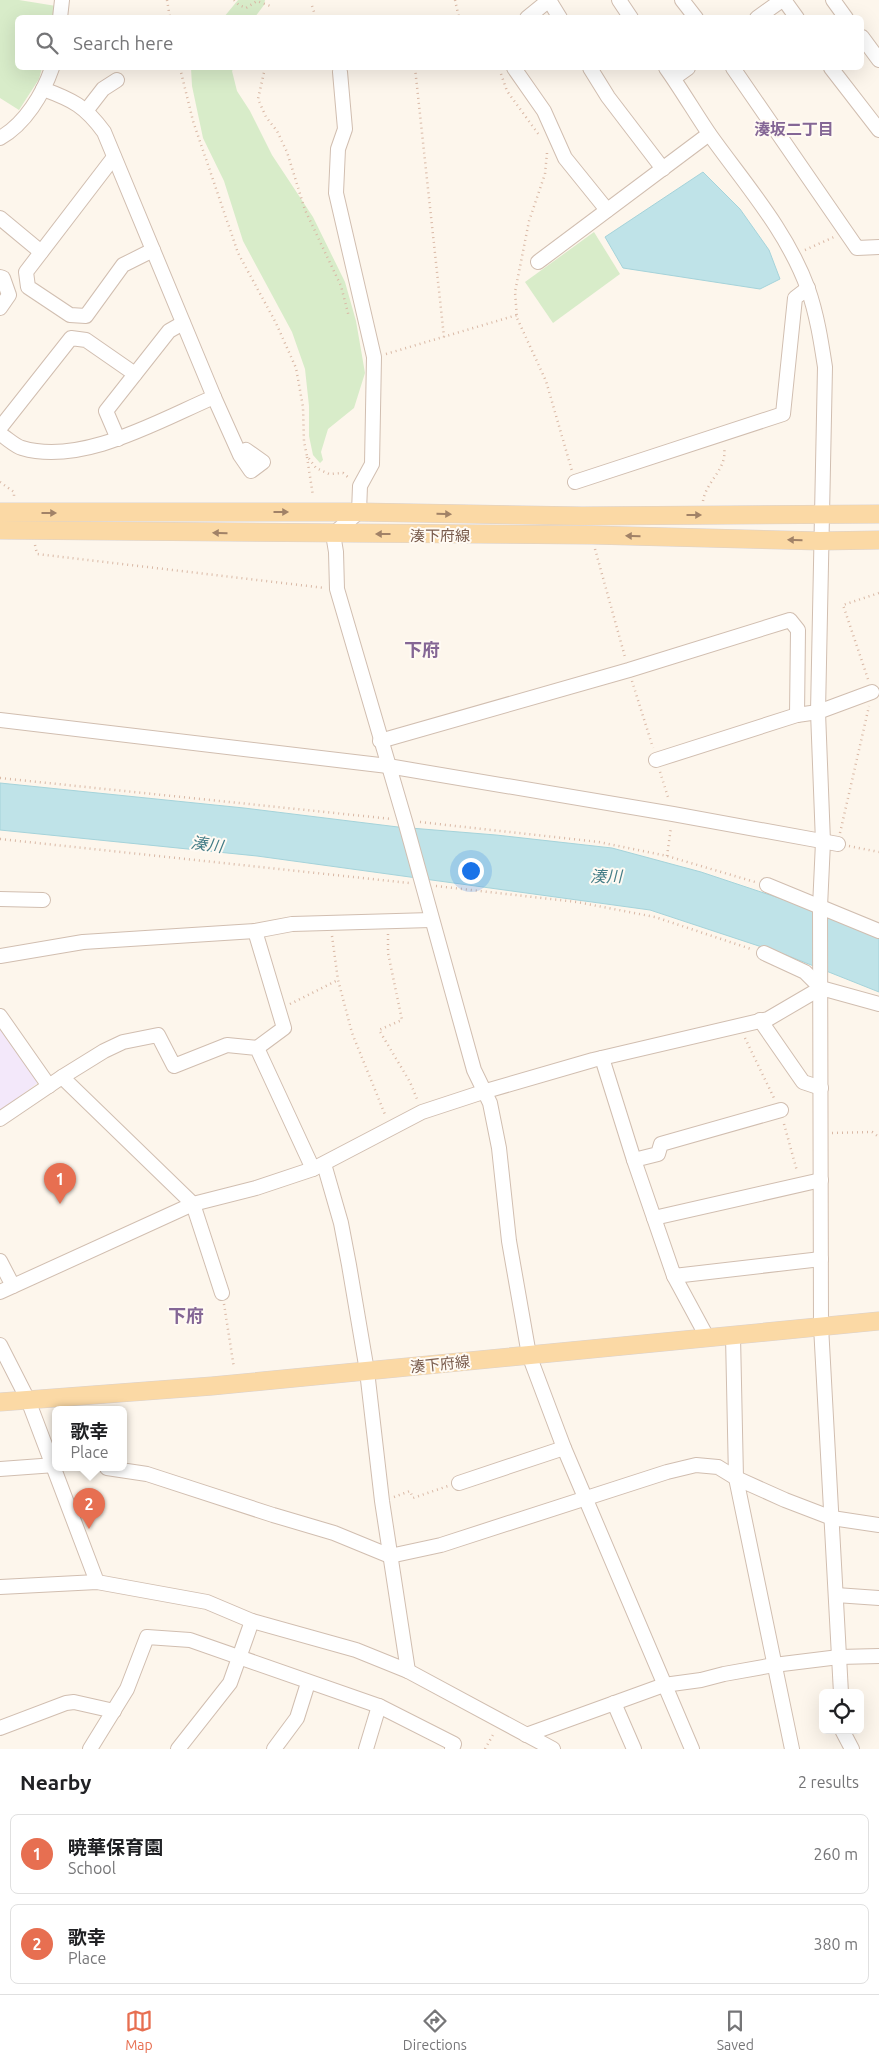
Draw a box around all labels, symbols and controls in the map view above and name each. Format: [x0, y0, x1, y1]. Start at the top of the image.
search box [15, 15, 864, 70]
icon: search [33, 29, 61, 57]
text: Search here [73, 32, 173, 54]
district label: 湊坂二丁目 [754, 120, 834, 138]
one-way arrow [273, 508, 289, 516]
one-way arrow [41, 509, 57, 517]
one-way arrow [436, 510, 452, 518]
one-way arrow [686, 511, 702, 519]
street label: 湊下府線 [410, 527, 470, 544]
one-way arrow [212, 529, 228, 537]
one-way arrow [375, 530, 391, 538]
one-way arrow [625, 532, 641, 540]
one-way arrow [787, 536, 803, 544]
district label: 下府 [404, 639, 440, 659]
water label: 湊川 [190, 833, 226, 855]
your location [458, 858, 484, 884]
water label: 湊川 [590, 867, 624, 885]
pin: 1 [44, 1163, 76, 1204]
district label: 下府 [168, 1305, 204, 1325]
street label: 湊下府線 [409, 1352, 471, 1376]
popup [52, 1406, 127, 1471]
text: 歌幸 [70, 1420, 108, 1442]
text: Place [70, 1443, 109, 1461]
pin: 2 [73, 1488, 105, 1529]
map controls [819, 1689, 864, 1734]
button: locate [819, 1689, 864, 1734]
text: Nearby [20, 1770, 91, 1794]
text: 2 results [798, 1773, 859, 1791]
text: 暁華保育園 [68, 1836, 163, 1858]
text: 1 [32, 1845, 42, 1863]
text: 260 m [813, 1845, 858, 1863]
text: School [68, 1859, 116, 1877]
text: 歌幸 [68, 1926, 106, 1948]
text: 2 [32, 1935, 42, 1953]
text: 380 m [813, 1935, 858, 1953]
text: Place [68, 1949, 106, 1967]
tab: Map [125, 2007, 153, 2053]
tab: Directions [403, 2007, 467, 2053]
tab: Saved [717, 2007, 754, 2053]

